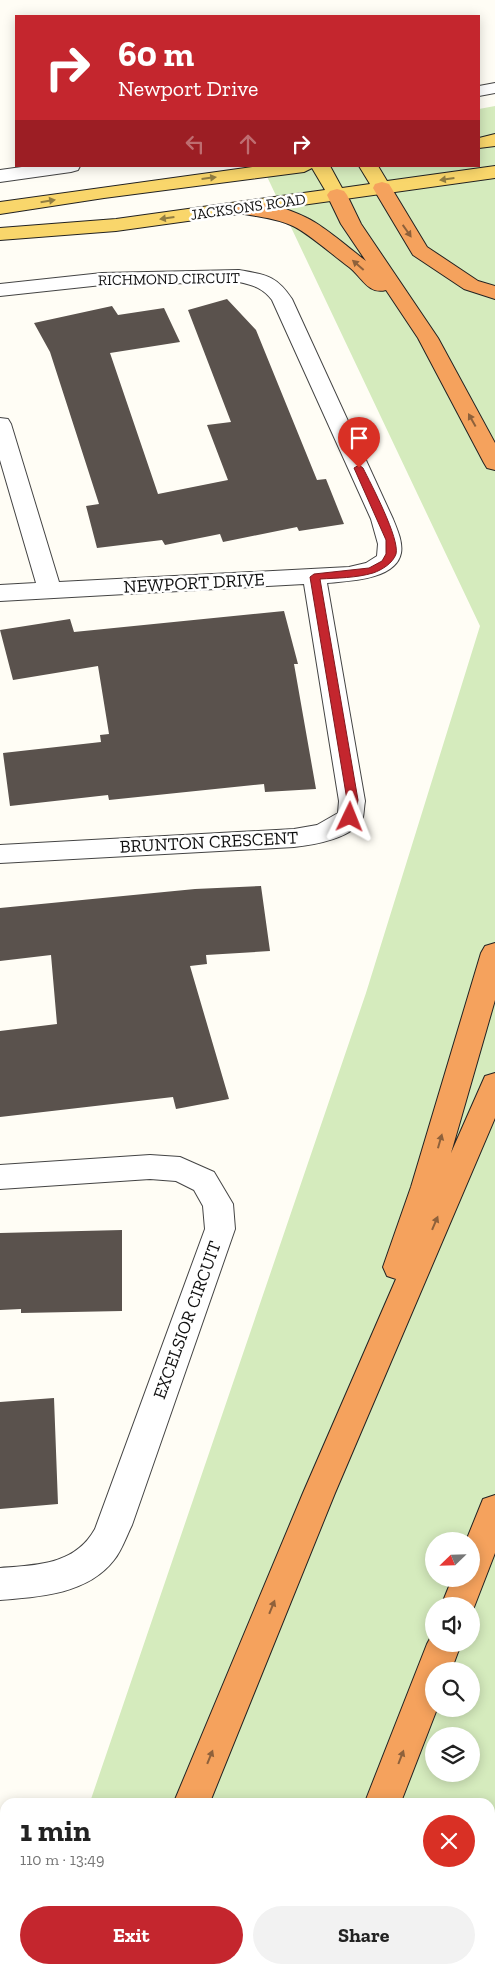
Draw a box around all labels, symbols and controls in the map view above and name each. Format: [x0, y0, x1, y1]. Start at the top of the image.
text: 60 m [118, 33, 194, 75]
icon: right [35, 35, 100, 100]
text: Newport Drive [118, 75, 258, 102]
icon: left [181, 130, 209, 158]
icon: ahead [234, 130, 262, 158]
icon: right [287, 130, 315, 158]
one-way arrow [201, 174, 217, 182]
one-way arrow [438, 175, 454, 183]
street label: JACKSONS ROAD [189, 190, 307, 224]
one-way arrow [41, 196, 57, 204]
one-way arrow [159, 214, 175, 222]
one-way arrow [402, 224, 412, 237]
one-way arrow [353, 259, 365, 271]
street label: RICHMOND CIRCUIT [98, 269, 240, 289]
one-way arrow [468, 412, 476, 427]
pin [338, 417, 380, 468]
icon: arrive [345, 424, 373, 452]
street label: NEWPORT DRIVE [123, 568, 265, 598]
position arrow [323, 790, 375, 842]
street label: BRUNTON CRESCENT [119, 826, 299, 858]
one-way arrow [436, 1133, 444, 1148]
one-way arrow [432, 1216, 440, 1230]
street label: EXCELSIOR CIRCUIT [148, 1238, 226, 1402]
north arrow [425, 1532, 480, 1588]
map controls [425, 1532, 480, 1782]
button: sound [425, 1597, 480, 1652]
one-way arrow [269, 1600, 277, 1614]
button: search [425, 1662, 480, 1717]
button: layers [425, 1727, 480, 1782]
one-way arrow [397, 1749, 405, 1764]
one-way arrow [207, 1750, 215, 1765]
text: 1 min [20, 1813, 91, 1849]
button: close [423, 1815, 475, 1867]
text: 110 m · 13:49 [20, 1850, 104, 1869]
button: Exit [20, 1906, 243, 1964]
button: Share [253, 1906, 475, 1964]

